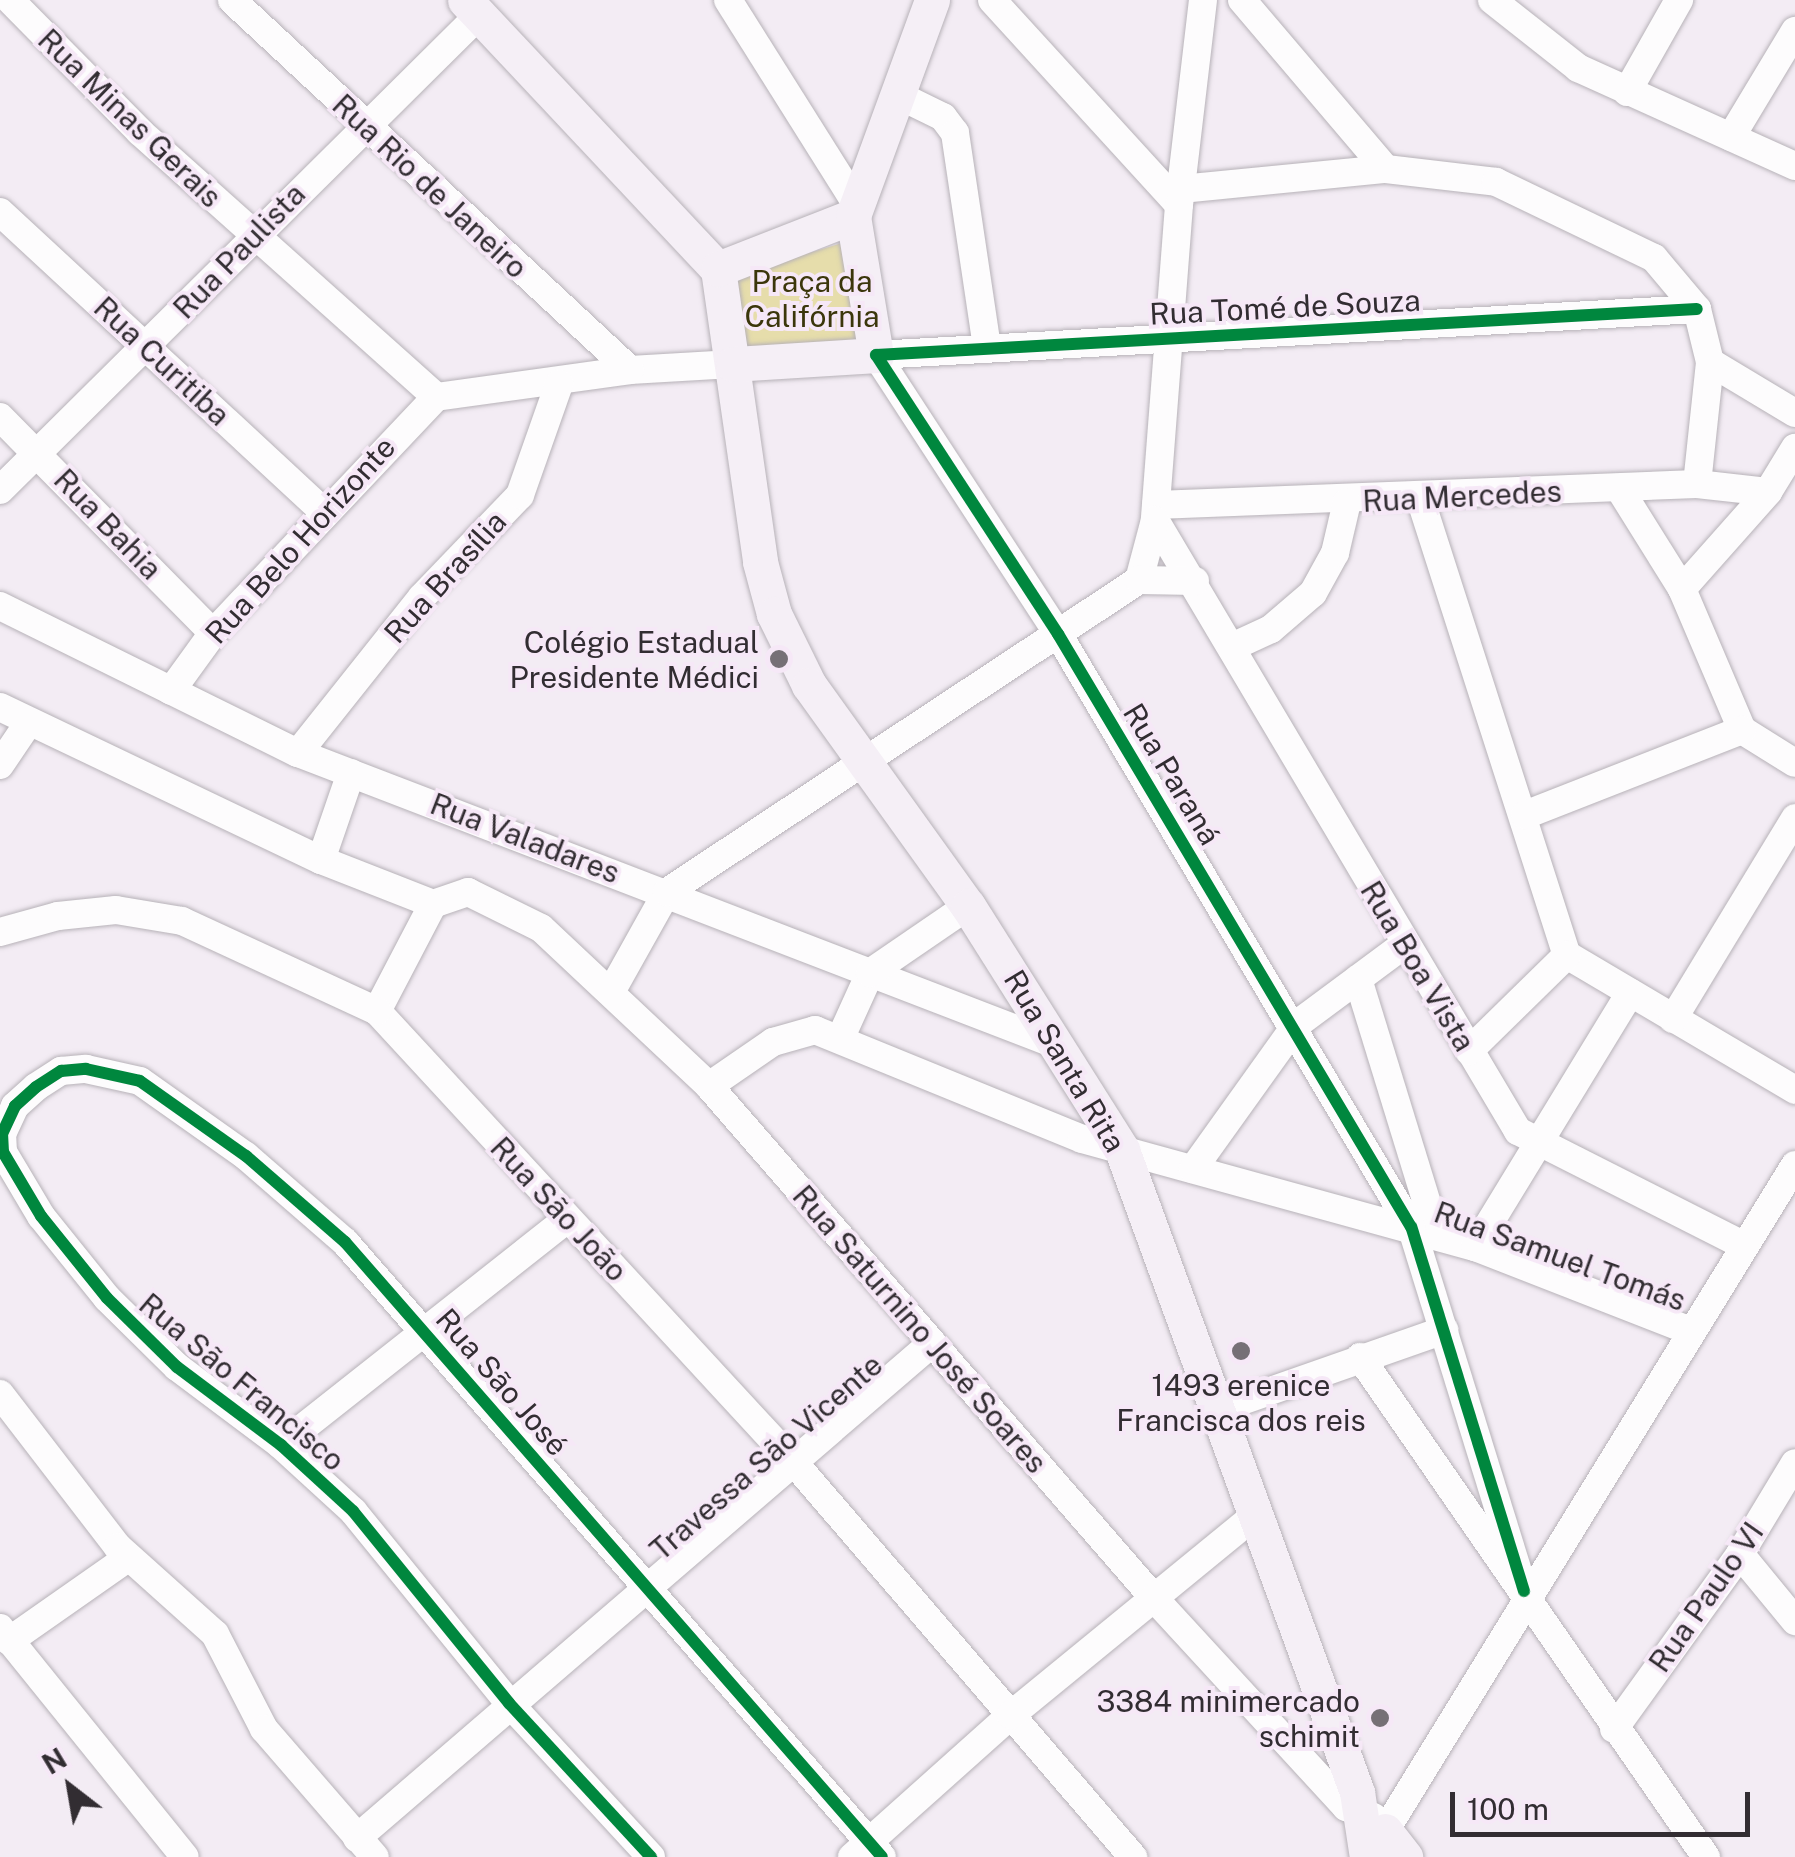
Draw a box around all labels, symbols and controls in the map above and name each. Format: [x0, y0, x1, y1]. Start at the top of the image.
street label: Rua Minas Gerais [31, 21, 229, 215]
street label: Rua Rio de Janeiro [325, 86, 535, 286]
street label: Rua Paulista [166, 176, 312, 326]
park label: Praça da Califórnia [744, 263, 880, 334]
street label: Rua Tomé de Souza [1148, 282, 1422, 332]
street label: Rua Curitiba [87, 289, 237, 433]
street label: Rua Belo Horizonte [198, 429, 402, 651]
street label: Rua Bahia [47, 461, 169, 587]
street label: Rua Mercedes [1362, 473, 1562, 519]
street label: Rua Brasília [377, 504, 513, 650]
place label: Colégio Estadual Presidente Médici [509, 624, 759, 694]
marker: Colégio Estadual Presidente Médici [768, 648, 790, 670]
street label: Rua Paraná [1116, 697, 1228, 851]
street label: Rua Valadares [425, 785, 625, 891]
street label: Rua Boa Vista [1353, 874, 1483, 1058]
street label: Rua Santa Rita [997, 964, 1133, 1158]
street label: Rua São João [483, 1129, 635, 1289]
street label: Rua Saturnino José Soares [785, 1178, 1055, 1480]
street label: Rua Samuel Tomás [1429, 1194, 1691, 1318]
street label: Rua São Francisco [132, 1286, 352, 1478]
street label: Rua São José [428, 1301, 576, 1463]
marker: 1493 erenice Francisca dos reis [1230, 1340, 1252, 1362]
street label: Travessa São Vicente [642, 1346, 890, 1568]
place label: 1493 erenice Francisca dos reis [1116, 1367, 1366, 1438]
street label: Rua Paulo VI [1641, 1515, 1771, 1679]
place label: 3384 minimercado schimit [1097, 1683, 1360, 1754]
marker: 3384 minimercado schimit [1369, 1707, 1391, 1729]
north arrow [20, 1737, 120, 1837]
text: N [36, 1741, 72, 1781]
scale bar [1455, 1772, 1755, 1834]
text: 100 m [1467, 1791, 1549, 1827]

